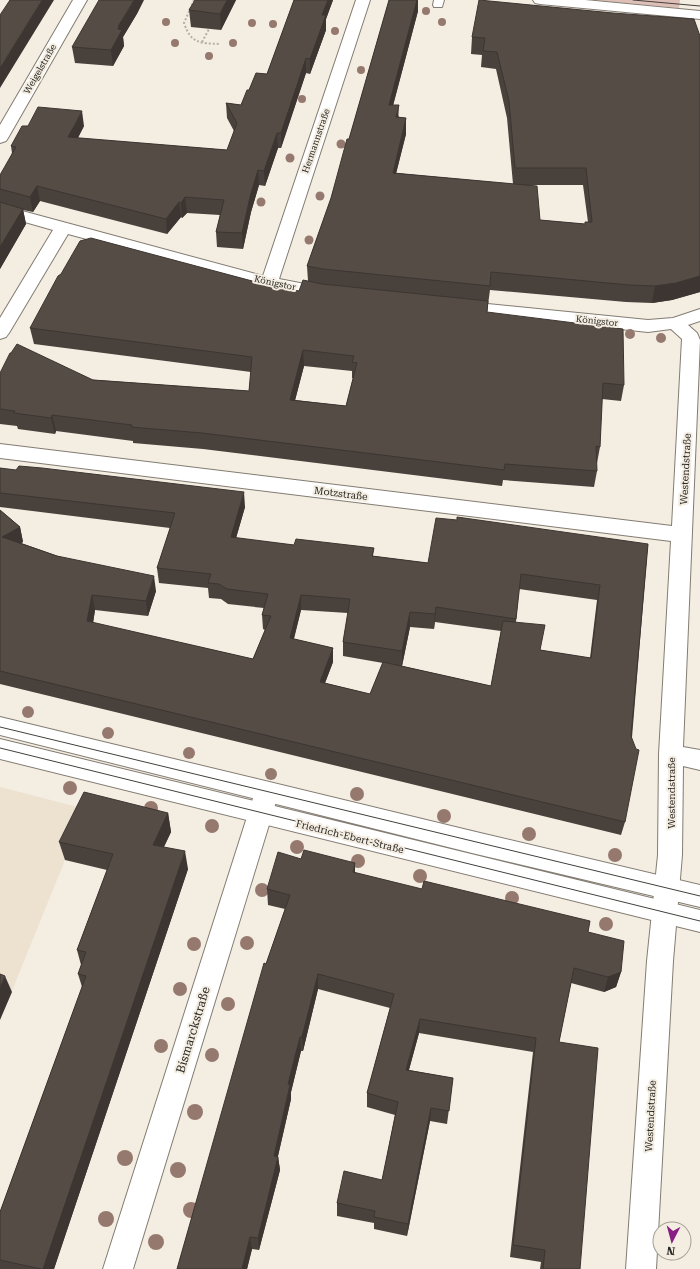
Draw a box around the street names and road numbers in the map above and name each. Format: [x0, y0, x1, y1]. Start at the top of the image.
street label: Weigelstraße [22, 42, 58, 96]
street label: Hermannstraße [300, 107, 332, 175]
street label: Königstor [253, 274, 297, 292]
street label: Königstor [575, 314, 619, 328]
street label: Westendstraße [678, 432, 693, 505]
street label: Motzstraße [314, 485, 369, 502]
street label: Westendstraße [666, 757, 677, 829]
street label: Friedrich-Ebert-Straße [295, 818, 405, 855]
street label: Bismarckstraße [173, 985, 213, 1075]
street label: Westendstraße [643, 1079, 658, 1152]

